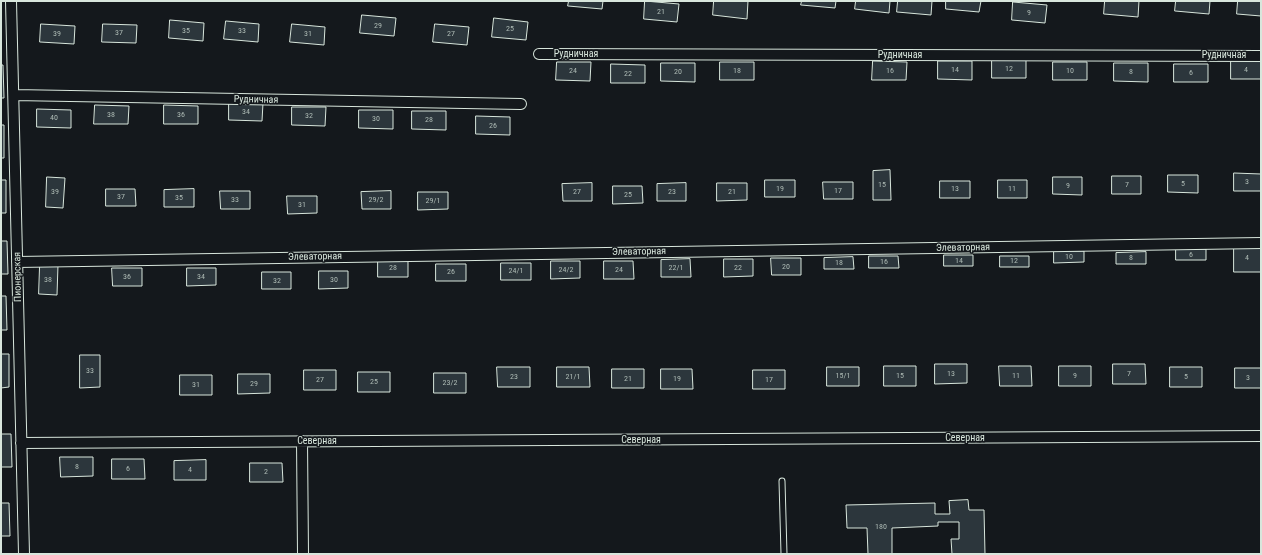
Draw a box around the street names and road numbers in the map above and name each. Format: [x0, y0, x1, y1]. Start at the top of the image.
street label: Рудничная [554, 48, 598, 60]
street label: Рудничная [878, 49, 922, 61]
street label: Рудничная [1202, 49, 1246, 61]
street label: Рудничная [234, 94, 278, 106]
street label: Элеваторная [936, 242, 990, 254]
street label: Элеваторная [612, 246, 666, 258]
street label: Элеваторная [288, 251, 342, 263]
street label: Пионерская [12, 252, 24, 302]
street label: Северная [945, 432, 985, 444]
street label: Северная [621, 434, 661, 446]
street label: Северная [297, 435, 337, 447]

